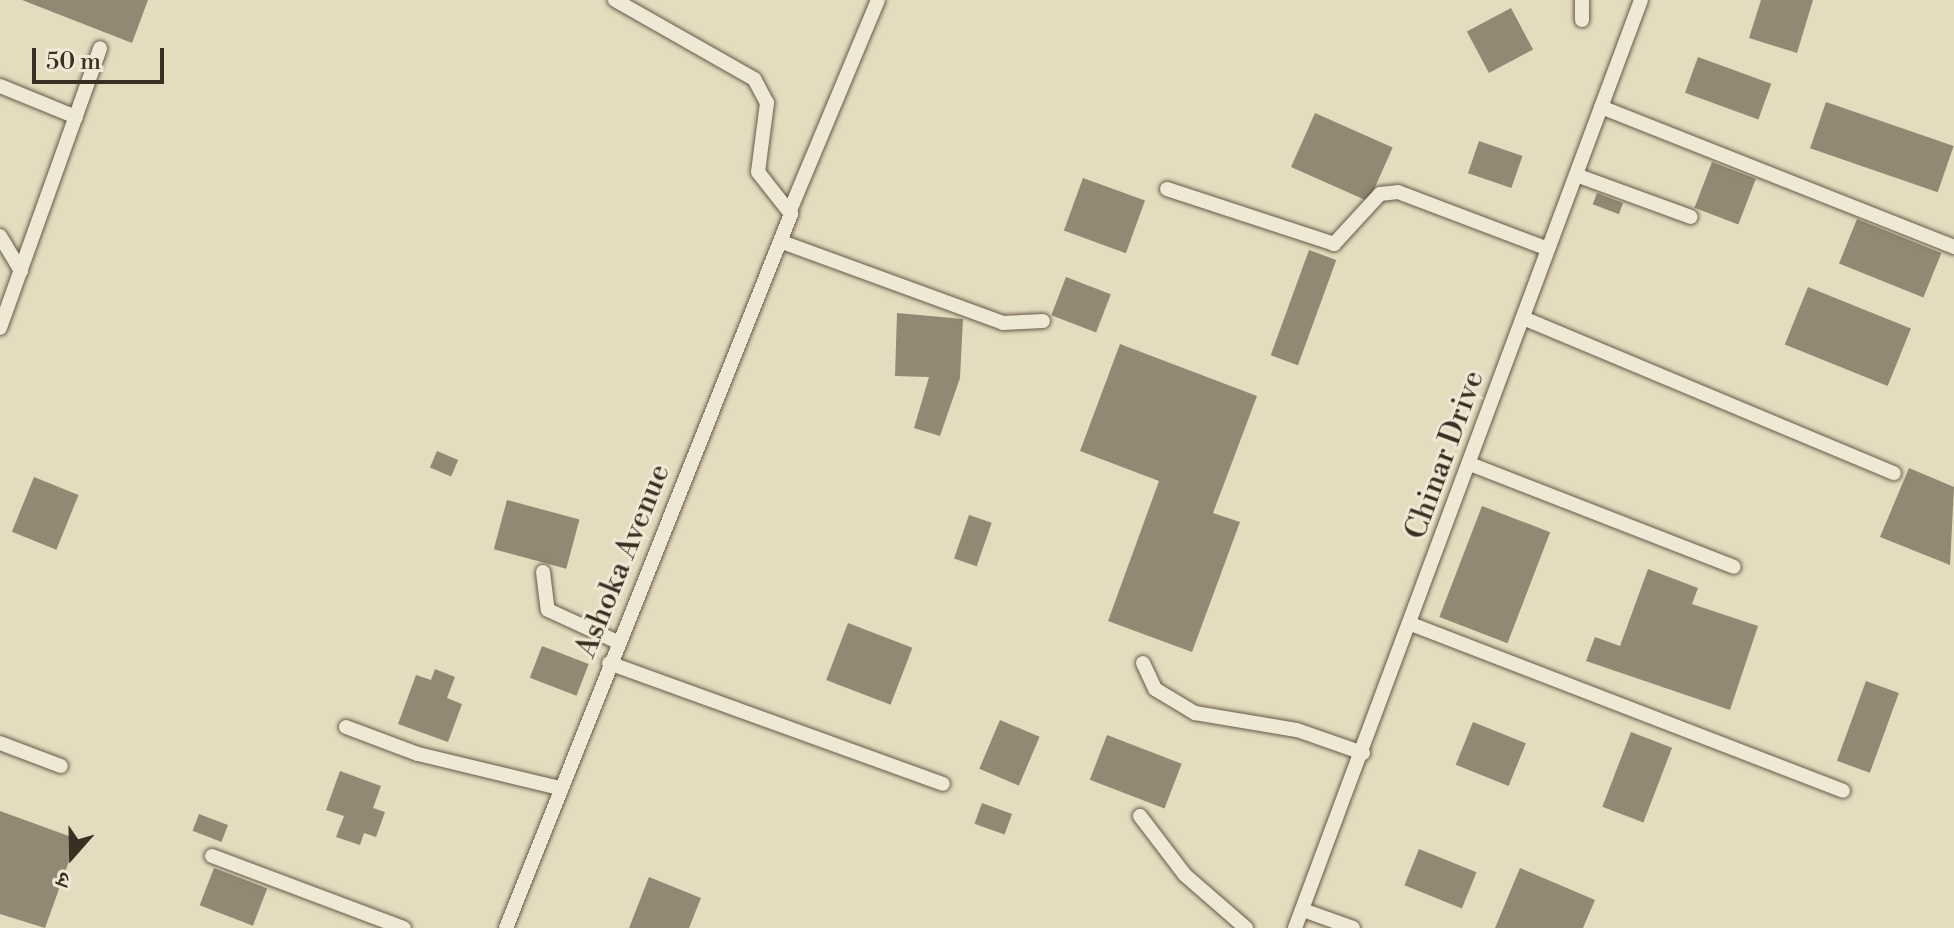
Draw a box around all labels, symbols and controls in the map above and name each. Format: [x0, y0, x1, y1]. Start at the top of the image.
scale bar [36, 32, 168, 82]
text: 50 m [46, 47, 101, 77]
street label: Chinar Drive [1398, 366, 1492, 544]
street label: Ashoka Avenue [568, 459, 678, 663]
north arrow [32, 816, 112, 896]
text: उ [54, 864, 74, 894]

